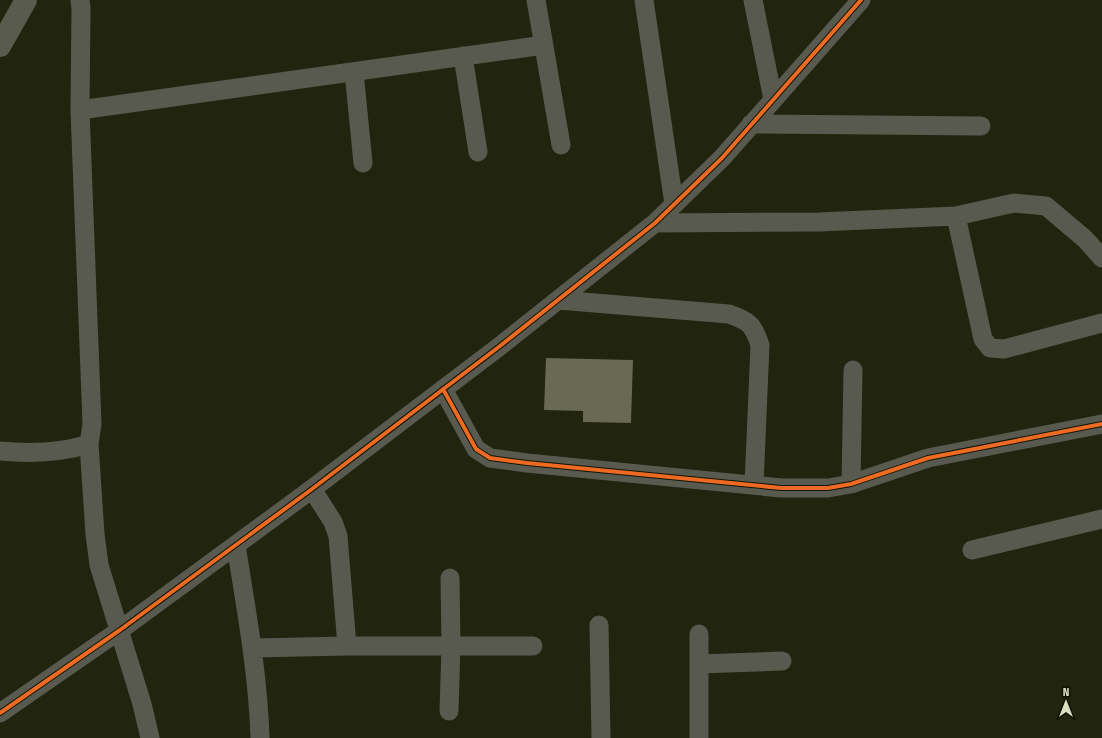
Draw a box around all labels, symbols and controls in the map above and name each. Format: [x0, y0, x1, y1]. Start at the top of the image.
north arrow [1046, 682, 1086, 722]
text: N [1063, 686, 1069, 699]

